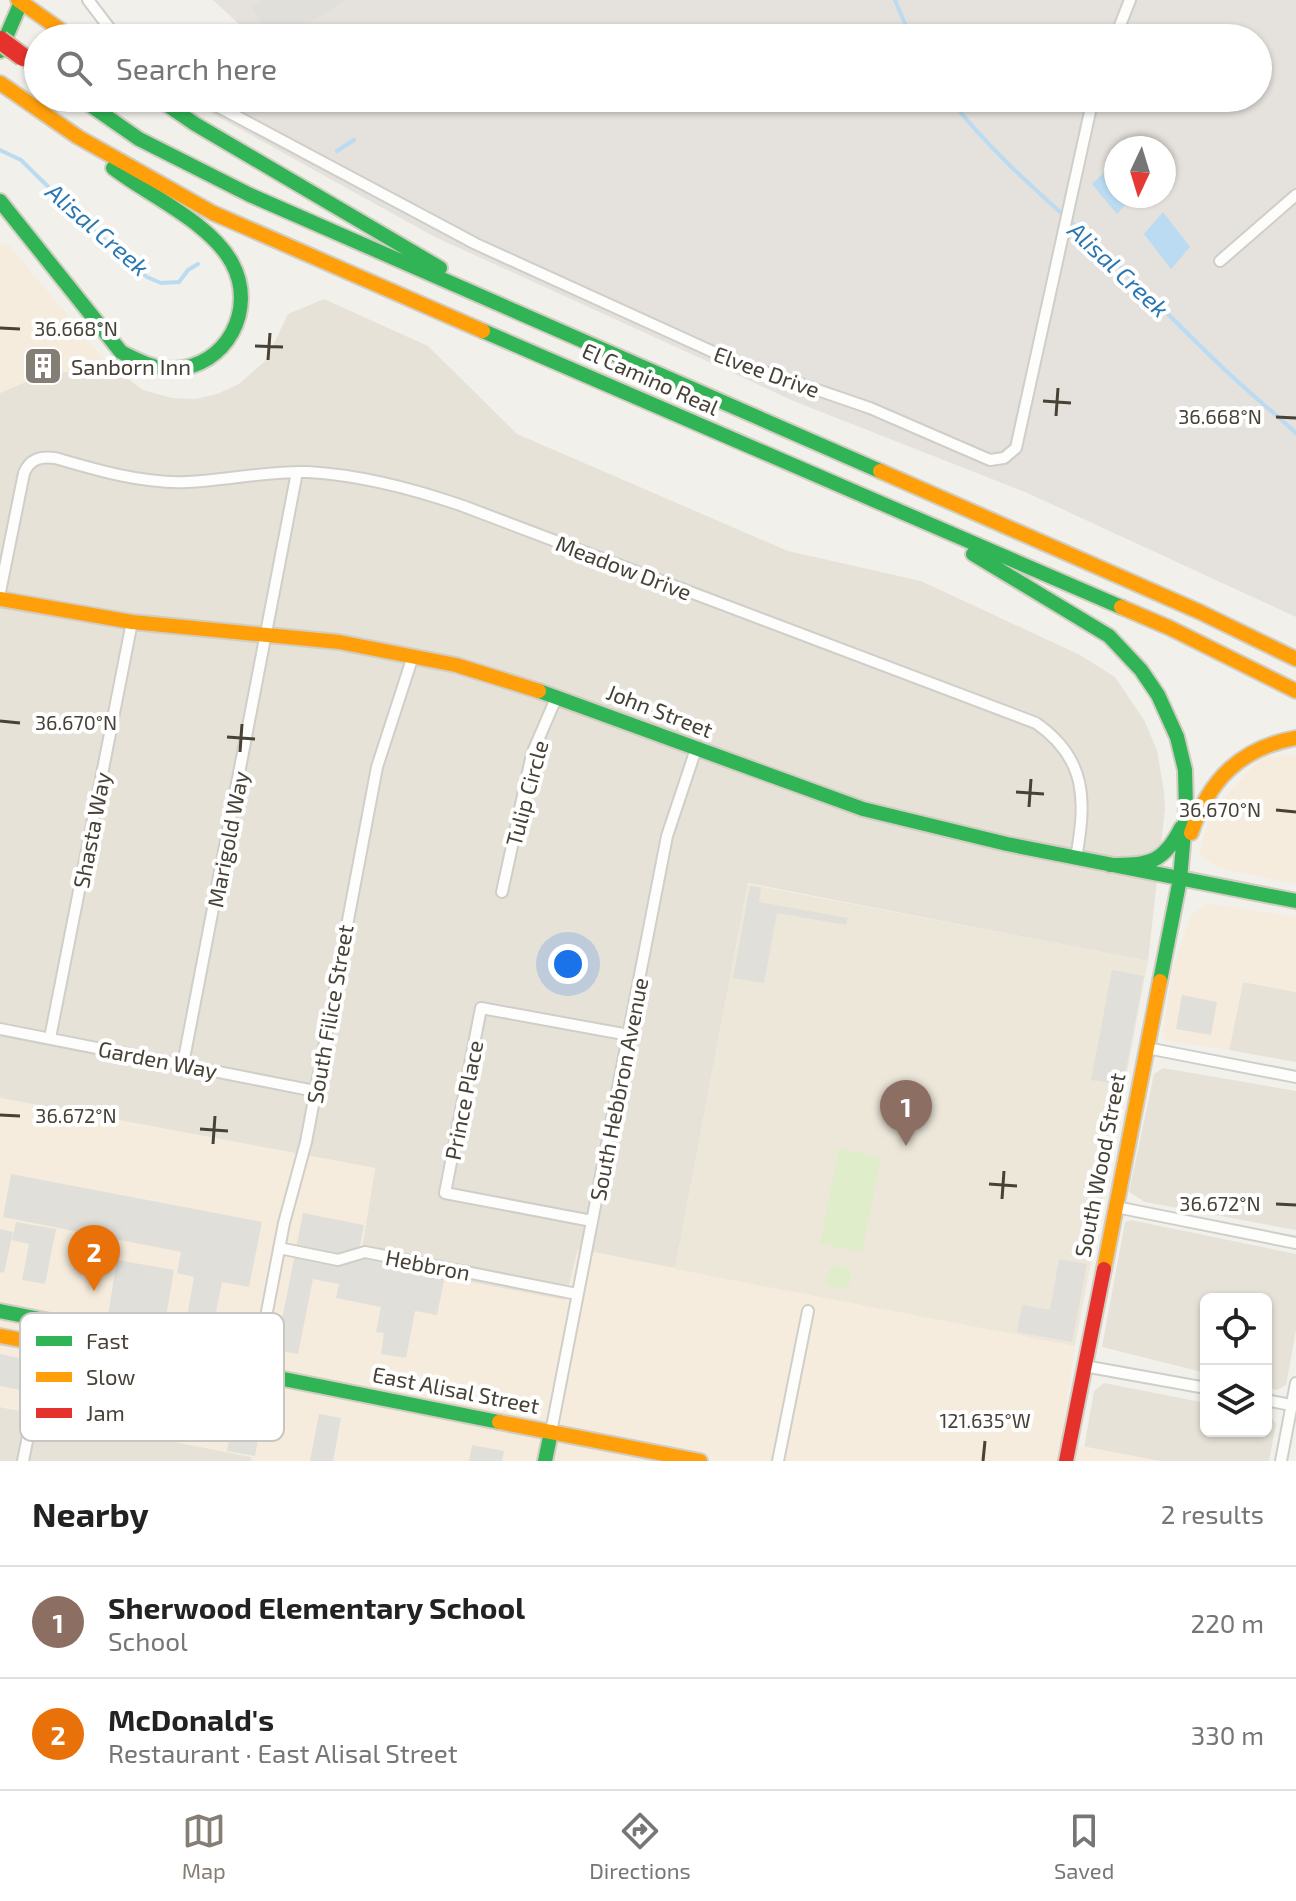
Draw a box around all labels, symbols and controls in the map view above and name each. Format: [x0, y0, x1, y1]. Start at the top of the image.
search box [24, 24, 1272, 112]
icon: search [52, 46, 96, 90]
text: Search here [116, 50, 277, 86]
north arrow [1104, 136, 1176, 208]
water label: Alisal Creek [40, 176, 155, 281]
water label: Alisal Creek [1062, 215, 1175, 323]
text: 36.668°N [34, 316, 118, 340]
street label: El Camino Real [579, 336, 724, 420]
street label: Elvee Drive [711, 340, 823, 402]
building icon: Sanborn Inn [22, 345, 64, 387]
place label: Sanborn Inn [71, 353, 191, 379]
text: 36.668°N [1178, 404, 1262, 428]
street label: Meadow Drive [553, 529, 695, 605]
street label: John Street [603, 678, 717, 742]
text: 36.670°N [35, 710, 117, 734]
street label: Tulip Circle [499, 737, 553, 849]
street label: Marigold Way [201, 768, 253, 909]
street label: Shasta Way [67, 769, 115, 890]
text: 36.670°N [1179, 797, 1261, 821]
street label: South Filice Street [300, 923, 358, 1105]
your location [548, 944, 588, 984]
street label: South Hebbron Avenue [584, 975, 652, 1203]
street label: Garden Way [96, 1035, 220, 1083]
street label: Prince Place [439, 1038, 487, 1162]
street label: South Wood Street [1068, 1071, 1130, 1259]
pin: 1 [880, 1080, 932, 1146]
text: 36.672°N [35, 1103, 117, 1127]
text: 36.672°N [1179, 1191, 1261, 1215]
pin: 2 [68, 1225, 120, 1291]
street label: Hebbron [384, 1243, 472, 1285]
map controls [1200, 1293, 1272, 1437]
button: locate [1200, 1293, 1272, 1365]
legend [20, 1313, 284, 1441]
text: Fast [86, 1327, 129, 1353]
street label: East Alisal Street [370, 1360, 542, 1418]
text: Slow [86, 1363, 135, 1389]
button: layers [1200, 1365, 1272, 1437]
text: Jam [86, 1399, 125, 1425]
text: 121.635°W [939, 1408, 1031, 1432]
text: Nearby [32, 1493, 149, 1534]
text: 2 results [1161, 1498, 1264, 1529]
text: Sherwood Elementary School [108, 1589, 525, 1625]
text: 1 [52, 1607, 64, 1638]
text: 220 m [1191, 1607, 1264, 1638]
text: School [108, 1625, 188, 1656]
text: McDonald's [108, 1701, 274, 1737]
text: 2 [50, 1719, 66, 1750]
text: 330 m [1191, 1719, 1264, 1750]
text: Restaurant · East Alisal Street [108, 1737, 458, 1768]
tab: Map [182, 1809, 226, 1883]
tab: Directions [589, 1809, 691, 1883]
tab: Saved [1054, 1809, 1114, 1883]

